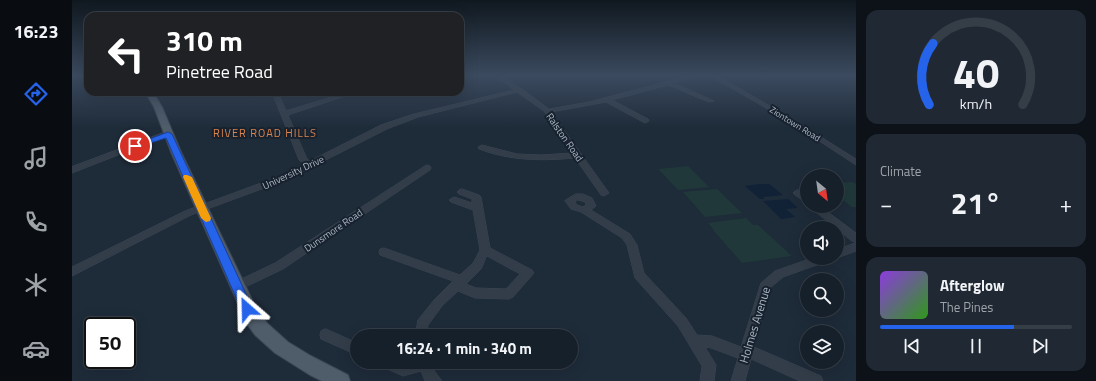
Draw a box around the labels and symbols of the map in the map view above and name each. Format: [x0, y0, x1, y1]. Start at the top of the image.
street label: Ziontown Road [767, 103, 823, 144]
street label: Ralston Road [542, 110, 587, 165]
district label: RIVER ROAD HILLS [213, 125, 317, 141]
pin [118, 129, 152, 163]
street label: University Drive [260, 152, 327, 193]
north arrow [800, 169, 844, 213]
street label: Dunsmore Road [301, 205, 366, 256]
street label: Holmes Avenue [734, 284, 775, 365]
position arrow [226, 288, 268, 330]
speed limit sign: 50 [84, 317, 136, 369]

